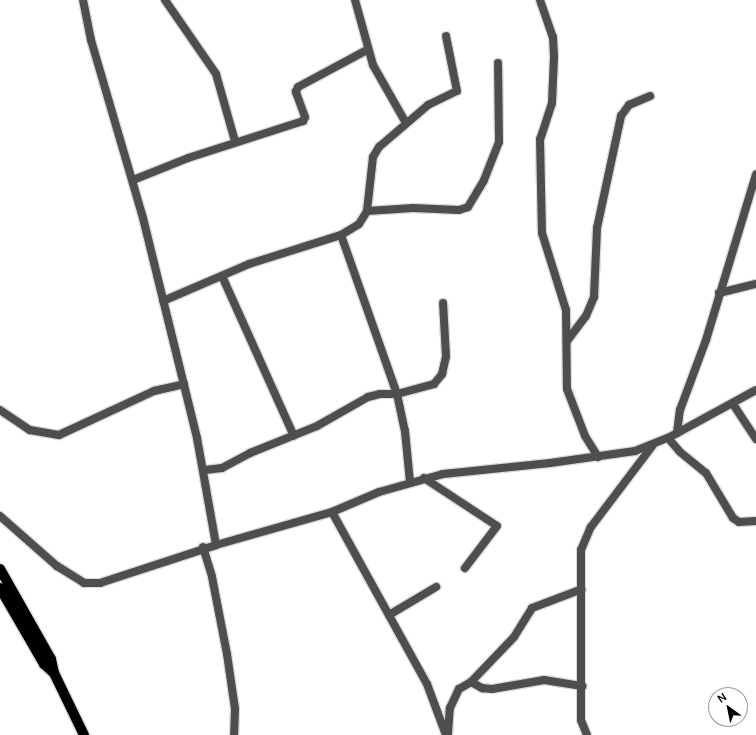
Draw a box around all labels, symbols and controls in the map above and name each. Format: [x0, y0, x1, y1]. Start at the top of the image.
north arrow [708, 687, 748, 727]
text: N [714, 689, 729, 706]

